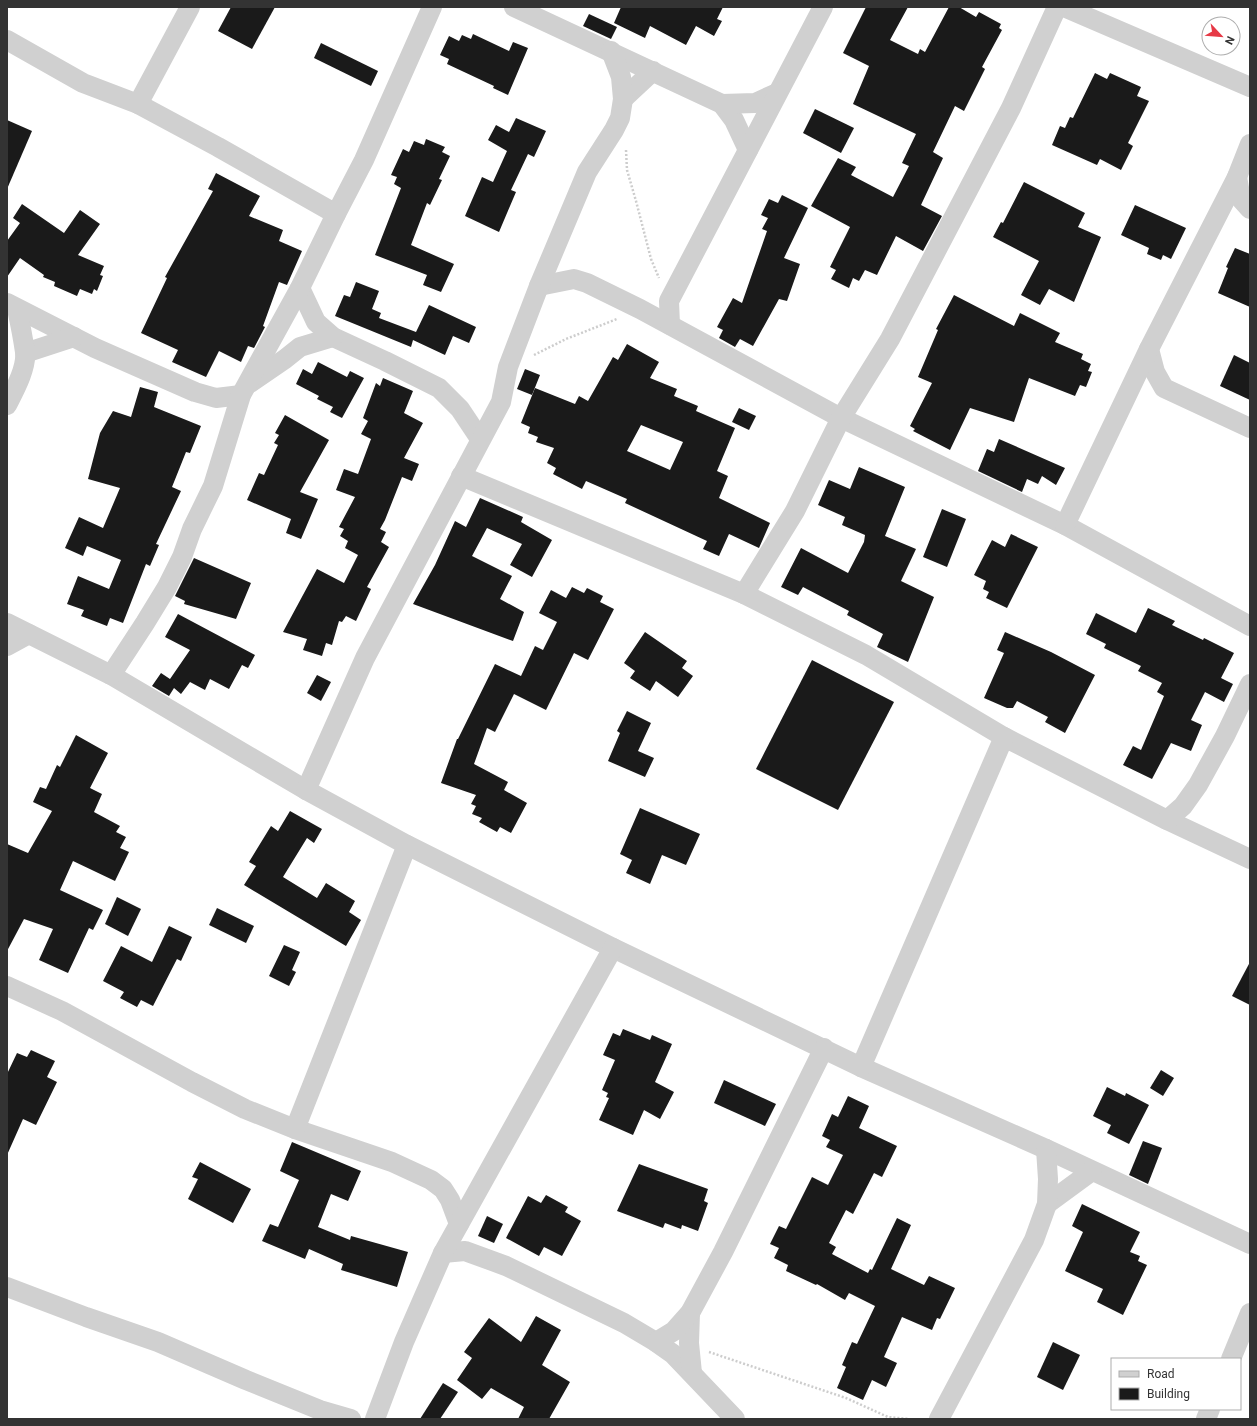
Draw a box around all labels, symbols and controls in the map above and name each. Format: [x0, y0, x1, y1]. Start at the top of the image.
north arrow [1201, 16, 1241, 56]
text: N [1222, 34, 1237, 47]
legend [1111, 1358, 1241, 1410]
text: Road [1147, 1367, 1175, 1381]
text: Building [1147, 1387, 1190, 1401]

